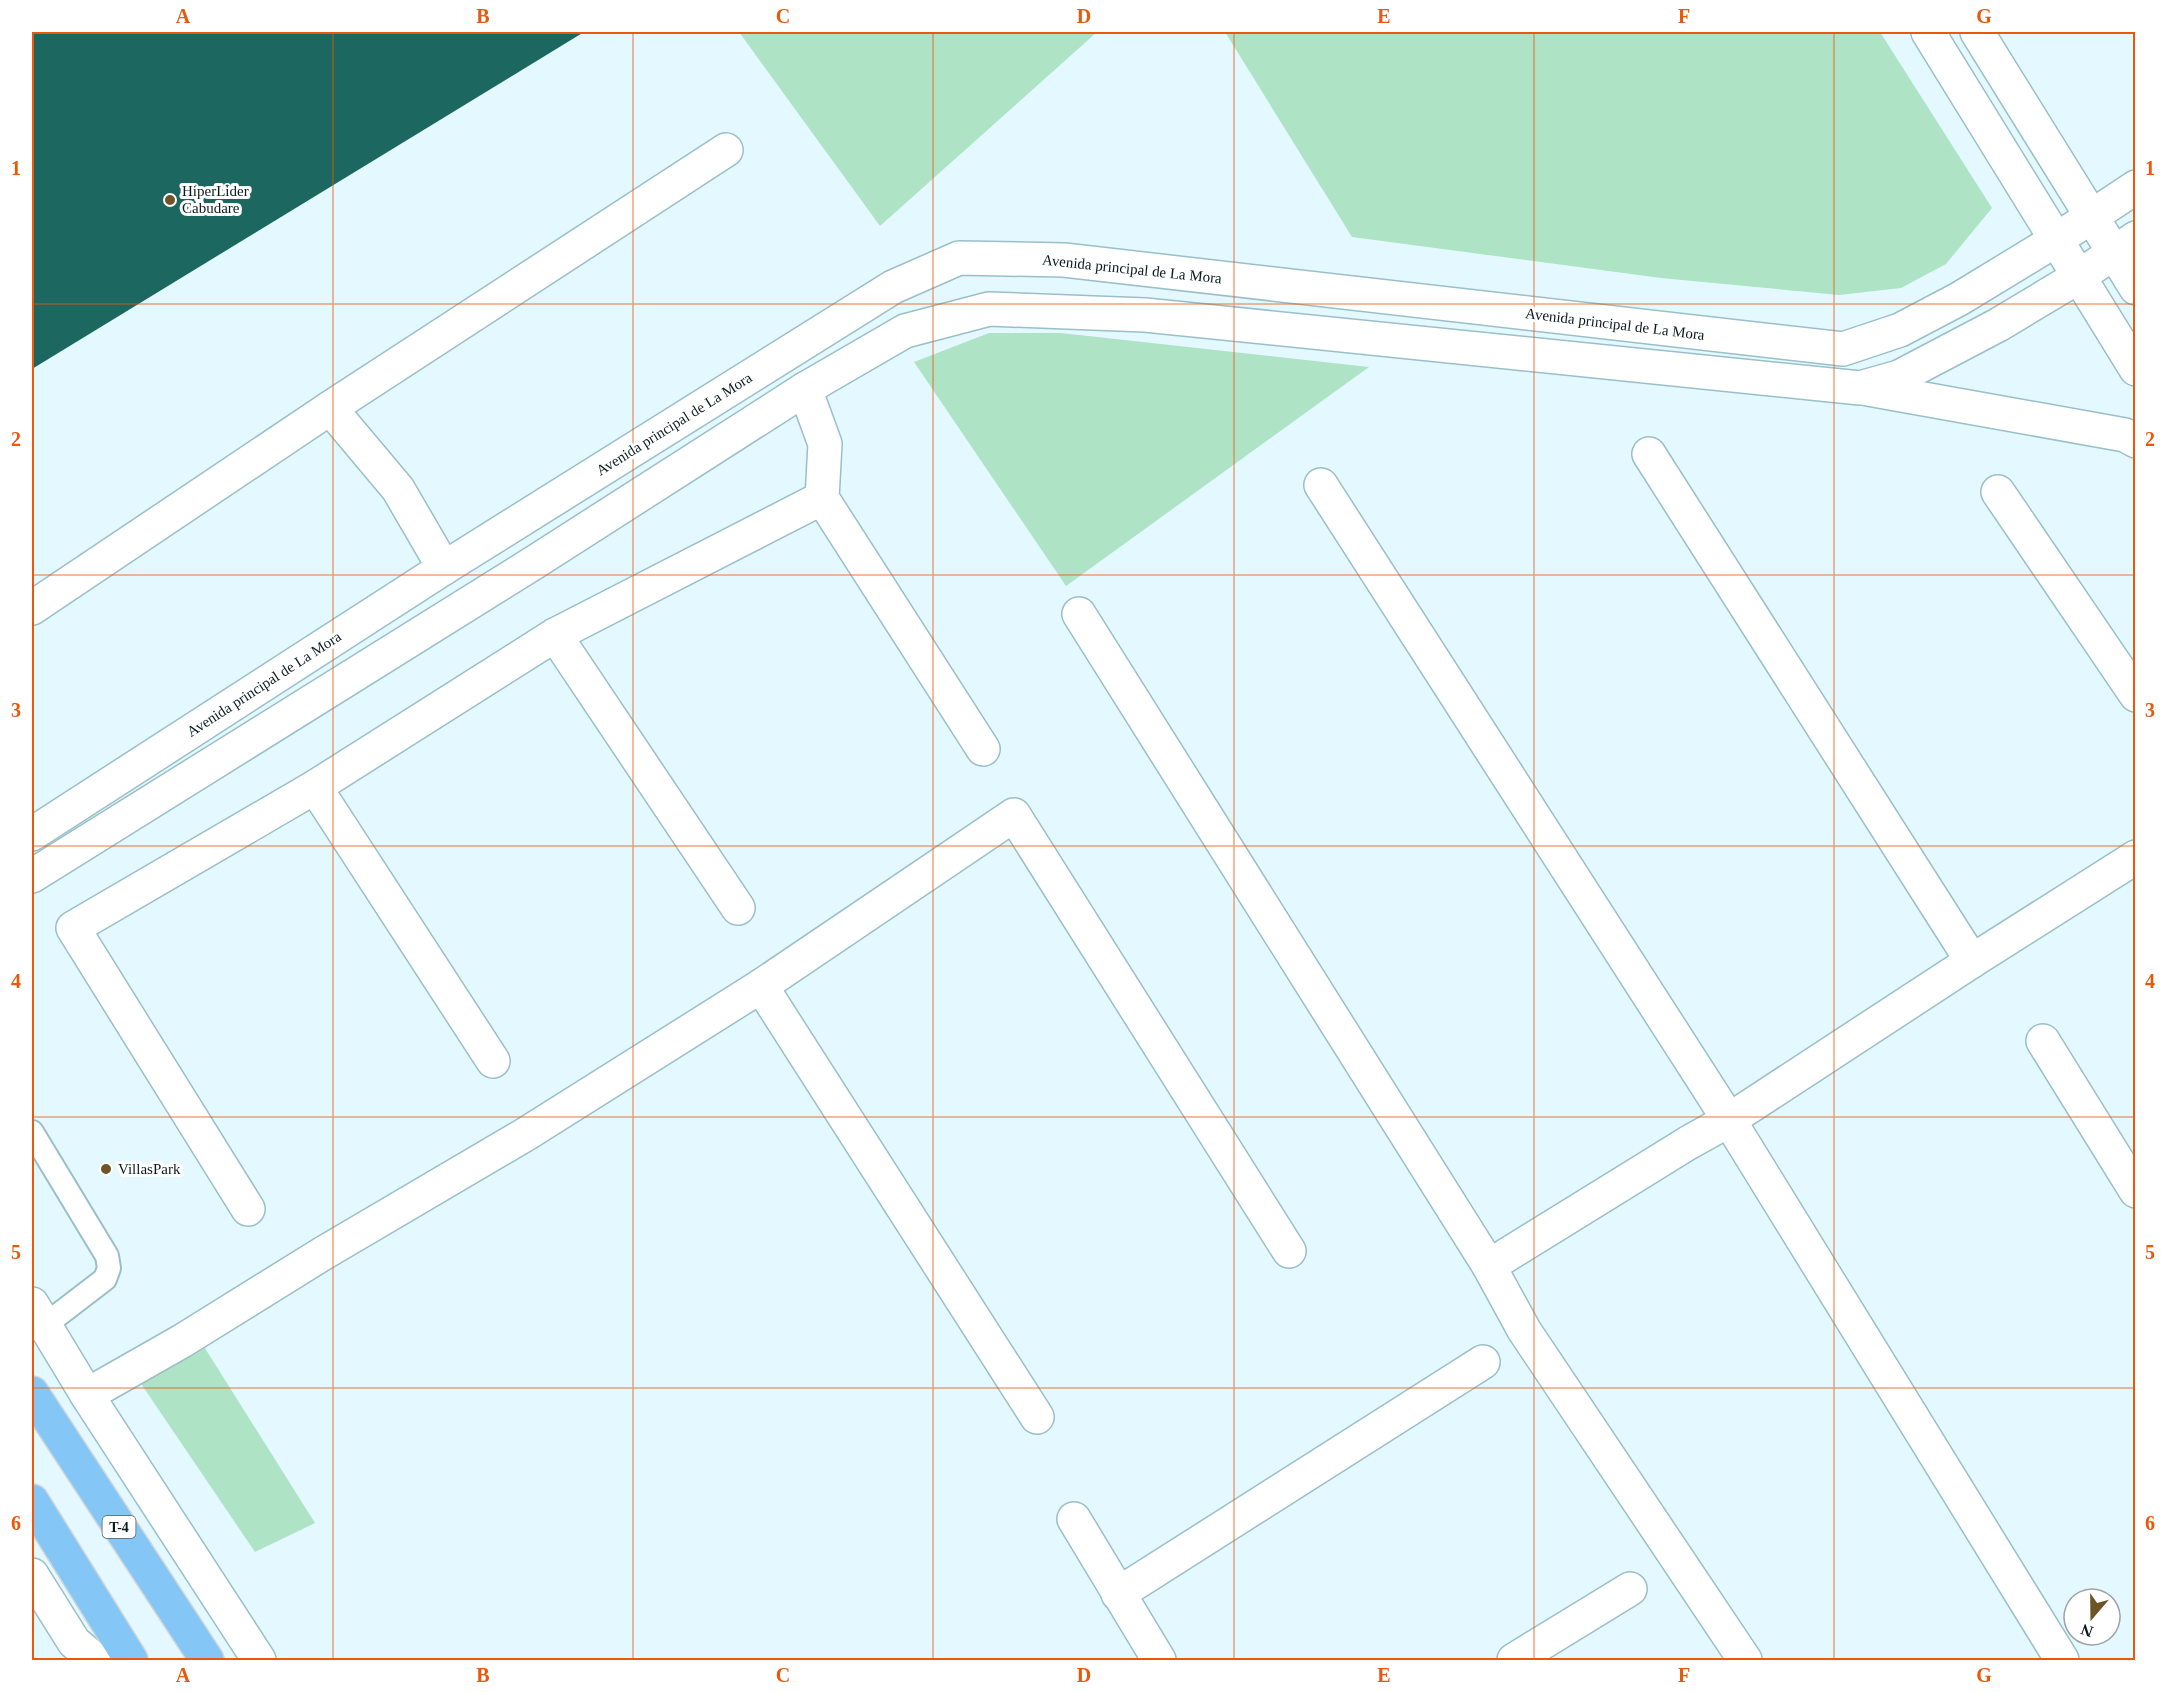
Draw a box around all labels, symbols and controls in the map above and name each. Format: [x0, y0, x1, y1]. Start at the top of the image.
text: A [176, 5, 191, 27]
text: B [476, 5, 490, 27]
text: C [776, 5, 790, 27]
text: D [1077, 5, 1091, 27]
text: E [1377, 5, 1391, 27]
text: F [1678, 5, 1690, 27]
text: G [1976, 5, 1992, 27]
text: 1 [11, 157, 21, 179]
text: 1 [2145, 157, 2155, 179]
place label: HiperLider Cabudare [182, 183, 249, 216]
marker: HiperLider Cabudare [163, 193, 177, 207]
street label: Avenida principal de La Mora [1041, 252, 1223, 286]
street label: Avenida principal de La Mora [1524, 305, 1706, 343]
street label: Avenida principal de La Mora [593, 369, 755, 479]
text: 2 [11, 428, 21, 450]
text: 2 [2145, 428, 2155, 450]
street label: Avenida principal de La Mora [184, 628, 344, 740]
text: 3 [11, 699, 21, 721]
text: 3 [2145, 699, 2155, 721]
text: 4 [11, 970, 21, 992]
text: 4 [2145, 970, 2155, 992]
place label: VillasPark [118, 1161, 181, 1177]
marker: VillasPark [99, 1162, 113, 1176]
text: 5 [11, 1241, 21, 1263]
text: 5 [2145, 1241, 2155, 1263]
text: 6 [11, 1512, 21, 1534]
text: 6 [2145, 1512, 2155, 1534]
road number: T-4 [102, 1516, 136, 1538]
north arrow [2062, 1587, 2122, 1647]
text: N [2078, 1621, 2095, 1641]
text: A [176, 1664, 191, 1686]
text: B [476, 1664, 490, 1686]
text: C [776, 1664, 790, 1686]
text: D [1077, 1664, 1091, 1686]
text: E [1377, 1664, 1391, 1686]
text: F [1678, 1664, 1690, 1686]
text: G [1976, 1664, 1992, 1686]

